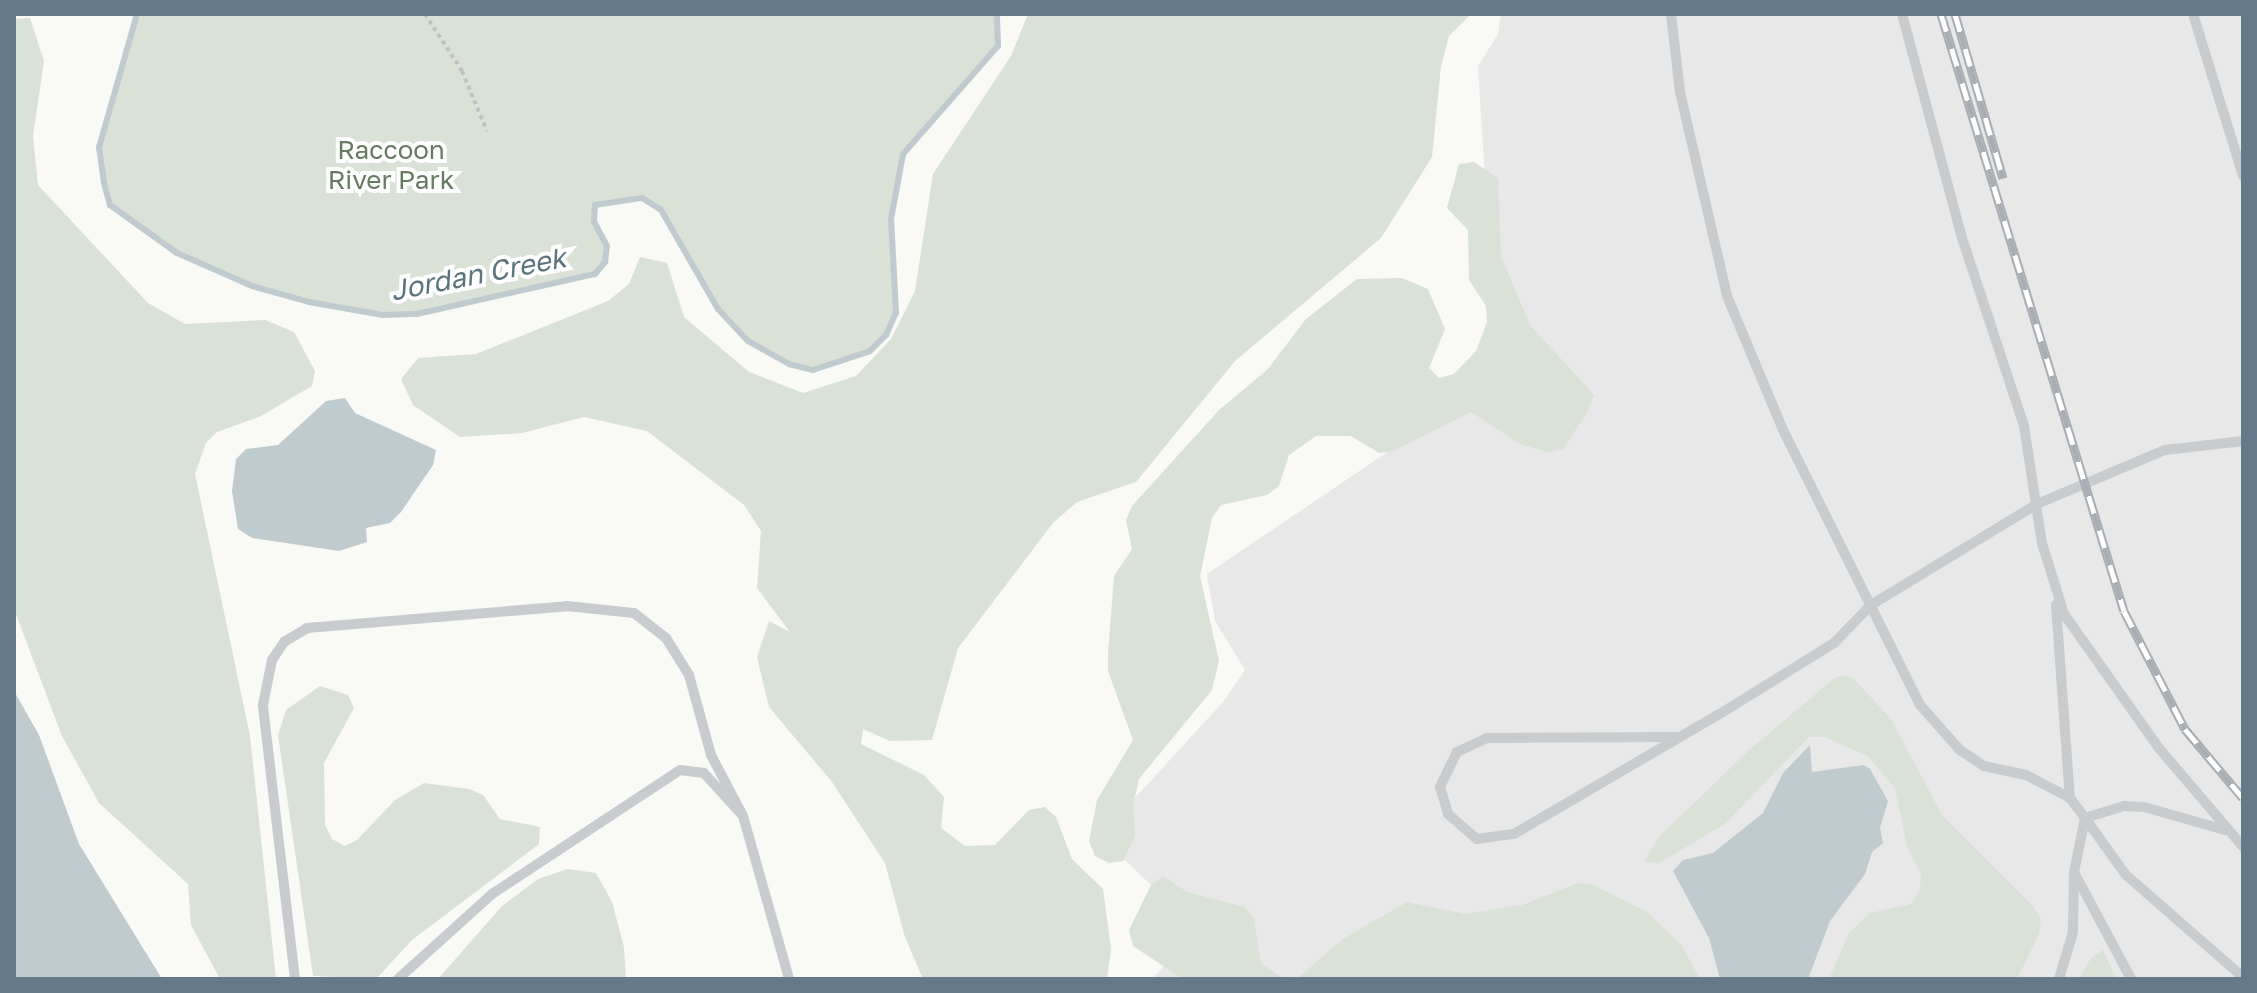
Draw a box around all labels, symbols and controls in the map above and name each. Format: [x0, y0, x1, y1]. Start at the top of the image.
park label: Raccoon River Park [328, 134, 454, 196]
water label: Jordan Creek [387, 241, 569, 307]

